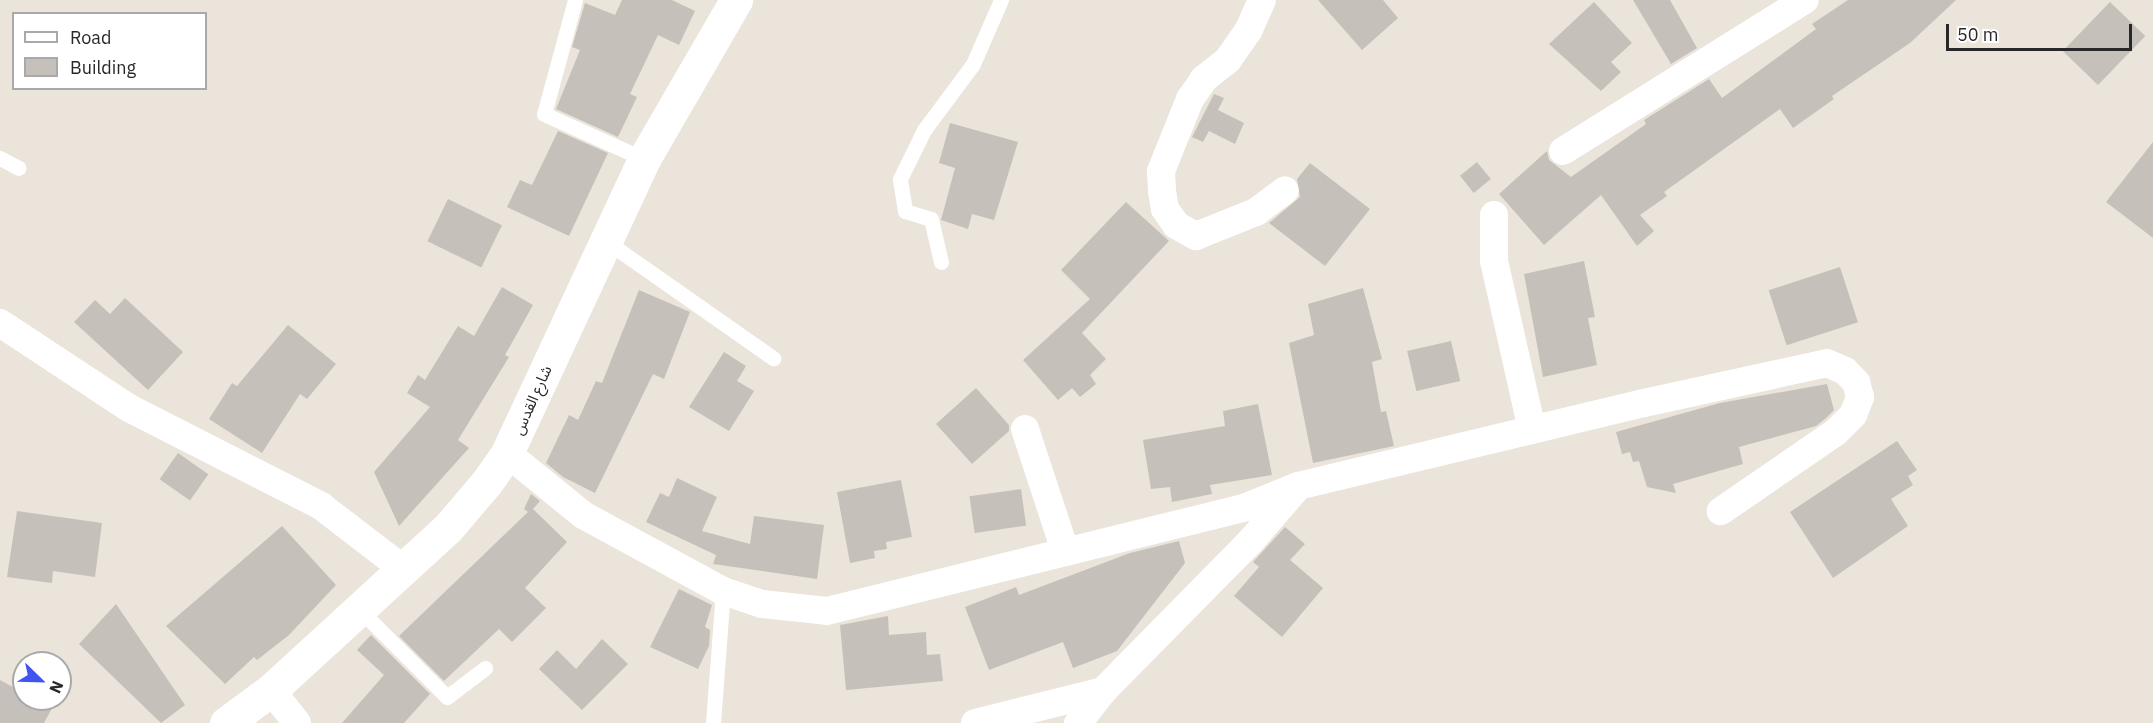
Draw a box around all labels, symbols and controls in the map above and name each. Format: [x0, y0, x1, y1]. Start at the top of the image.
legend [12, 12, 207, 90]
scale bar [1949, 12, 2135, 50]
text: 50 m [1957, 23, 1999, 46]
text: Road [70, 26, 111, 49]
text: Building [70, 56, 136, 79]
street label: شارع القدس [509, 363, 555, 437]
north arrow [12, 651, 72, 711]
text: N [45, 678, 68, 696]

